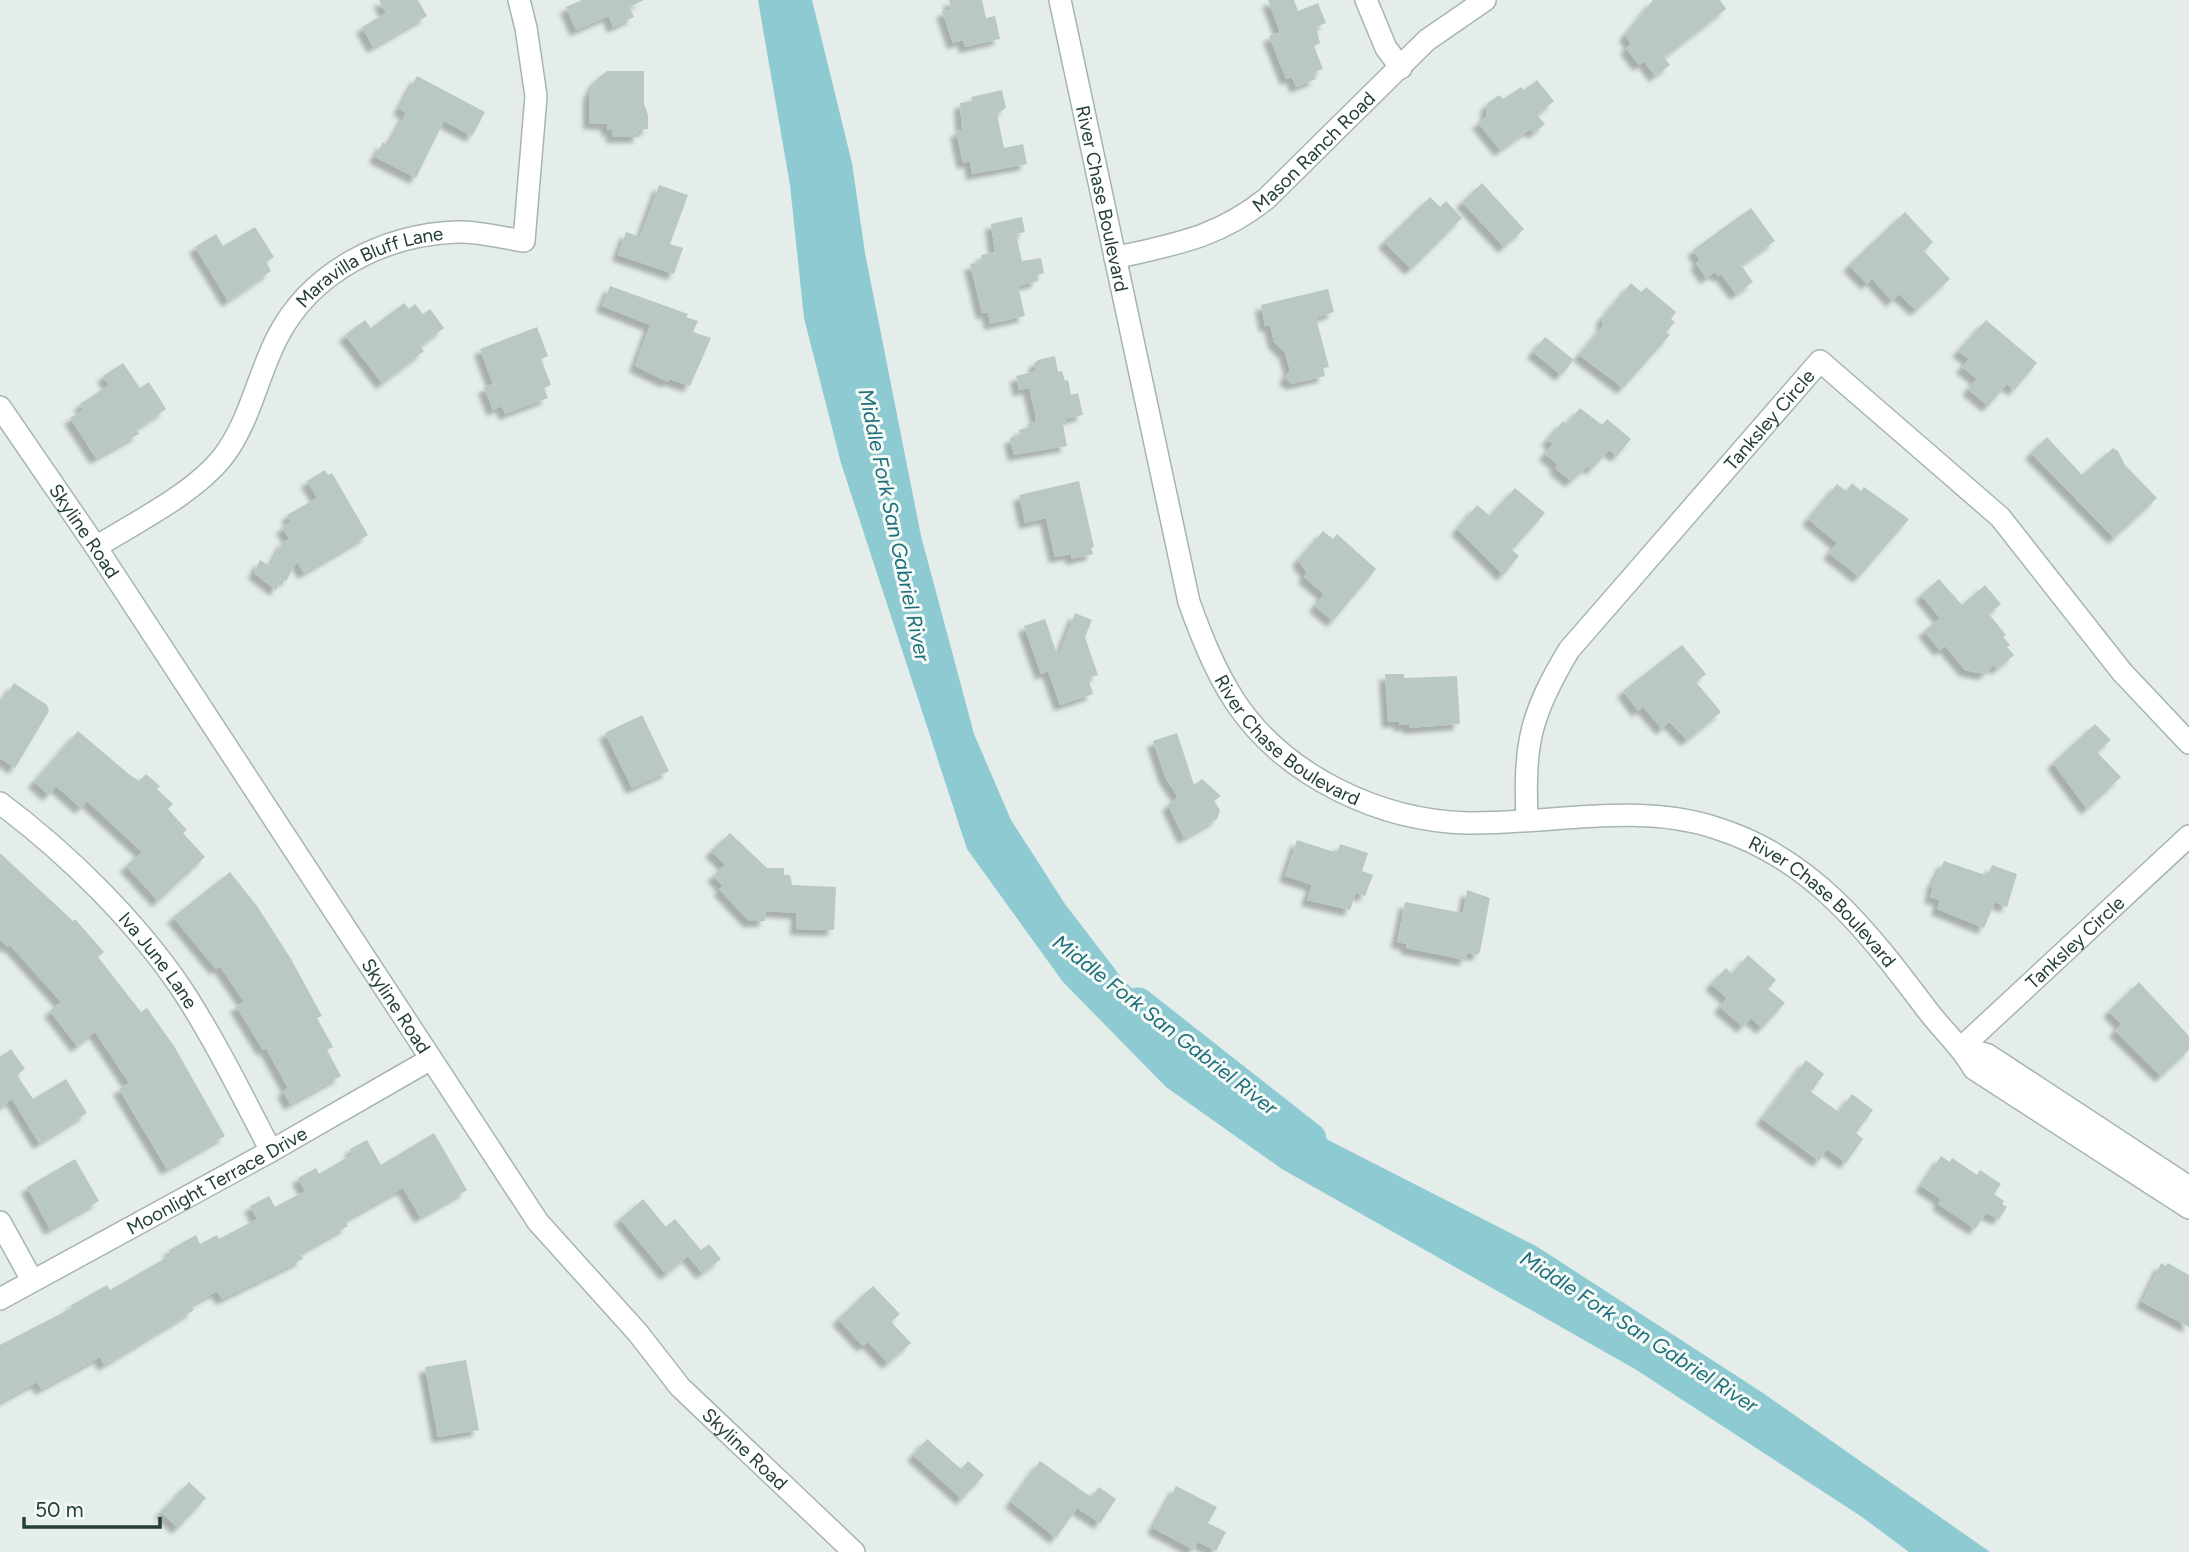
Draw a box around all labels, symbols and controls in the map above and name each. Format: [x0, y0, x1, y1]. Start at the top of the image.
street label: Mason Ranch Road [1248, 87, 1380, 217]
street label: River Chase Boulevard [1071, 103, 1133, 294]
street label: Maravilla Bluff Lane [291, 222, 444, 313]
street label: Tanksley Circle [1719, 365, 1820, 475]
water label: Middle Fork San Gabriel River [853, 386, 936, 664]
street label: Skyline Road [44, 480, 124, 583]
street label: River Chase Boulevard [1210, 671, 1363, 811]
street label: River Chase Boulevard [1745, 831, 1901, 972]
street label: Tanksley Circle [2021, 891, 2129, 994]
street label: Iva June Lane [114, 907, 202, 1013]
water label: Middle Fork San Gabriel River [1048, 929, 1283, 1121]
street label: Skyline Road [356, 954, 435, 1058]
street label: Moonlight Terrace Drive [123, 1122, 311, 1240]
water label: Middle Fork San Gabriel River [1516, 1245, 1763, 1418]
street label: Skyline Road [697, 1403, 792, 1495]
scale bar [24, 1486, 161, 1530]
text: 50 m [35, 1497, 84, 1522]

